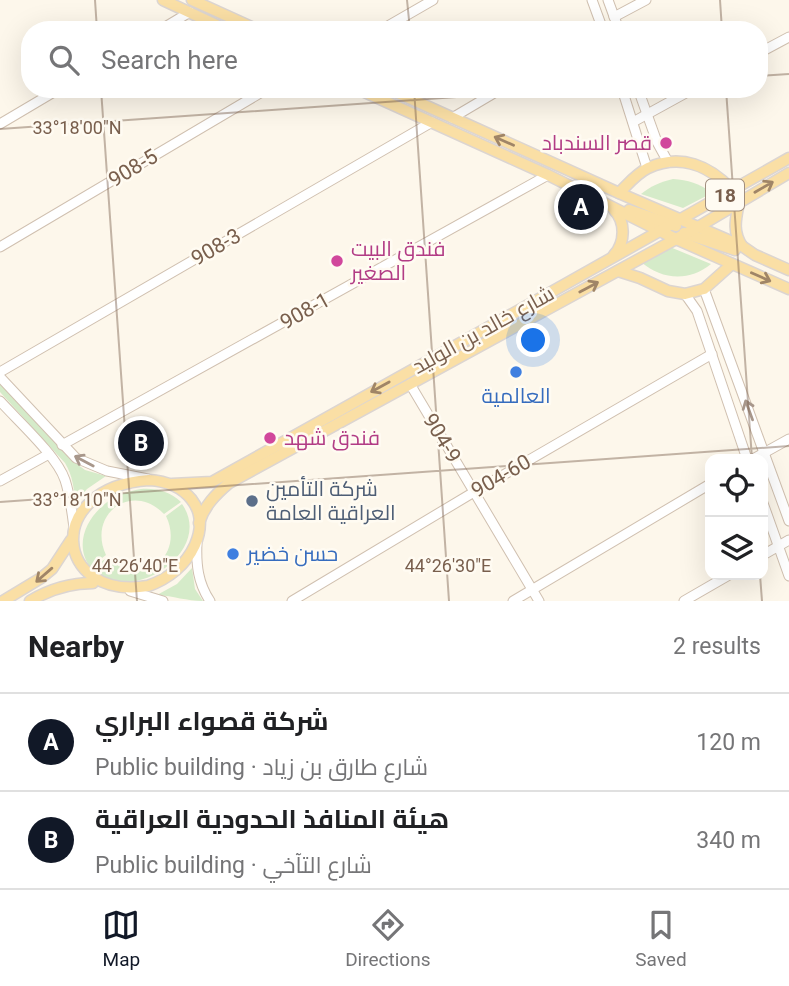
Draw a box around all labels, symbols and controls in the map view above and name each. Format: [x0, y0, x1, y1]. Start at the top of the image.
search box [21, 21, 768, 98]
icon: search [45, 41, 83, 79]
text: Search here [101, 45, 238, 75]
text: 33°18'00"N [32, 117, 122, 138]
place label: قصر السندباد [542, 131, 652, 155]
one-way arrow [493, 134, 515, 147]
marker: قصر السندباد [658, 135, 674, 151]
street label: 908-5 [104, 144, 162, 192]
road number: 18 [706, 180, 744, 210]
one-way arrow [753, 180, 774, 193]
pin: A [558, 181, 604, 233]
street label: 908-3 [187, 223, 245, 271]
place label: فندق البيت الصغير [350, 237, 445, 285]
marker: فندق البيت الصغير [329, 253, 345, 269]
one-way arrow [749, 271, 771, 284]
one-way arrow [578, 280, 599, 293]
street label: شارع خالد بن الوليد [408, 281, 559, 381]
street label: 908-1 [276, 288, 334, 334]
your location [516, 323, 550, 357]
marker: العالمية [508, 364, 524, 380]
one-way arrow [371, 380, 391, 394]
place label: العالمية [481, 384, 551, 408]
one-way arrow [742, 400, 754, 422]
street label: 904-9 [418, 409, 466, 467]
pin: B [118, 417, 164, 469]
place label: فندق شهد [284, 426, 380, 451]
marker: فندق شهد [262, 430, 278, 446]
street label: 904-60 [467, 449, 535, 503]
one-way arrow [74, 454, 95, 468]
map controls [705, 454, 768, 580]
button: locate [705, 454, 768, 517]
place label: شركة التأمين العراقية العامة [266, 476, 396, 525]
text: 33°18'10"N [32, 489, 122, 510]
marker: شركة التأمين العراقية العامة [244, 493, 260, 509]
button: layers [705, 517, 768, 580]
place label: حسن خضير [246, 542, 338, 567]
marker: حسن خضير [225, 546, 241, 562]
text: 44°26'40"E [92, 555, 178, 576]
text: 44°26'30"E [405, 555, 491, 576]
one-way arrow [35, 567, 53, 583]
text: Nearby [28, 629, 124, 664]
text: 2 results [673, 633, 761, 660]
text: شركة قصواء البراري [95, 706, 328, 736]
text: A [43, 729, 59, 756]
text: 120 m [696, 729, 761, 756]
text: Public building · شارع طارق بن زياد [95, 754, 428, 781]
text: هيئة المنافذ الحدودية العراقية [95, 804, 449, 834]
text: B [44, 827, 58, 854]
text: 340 m [696, 827, 761, 854]
text: Public building · شارع التآخي [95, 852, 372, 879]
tab: Map [102, 906, 140, 971]
tab: Directions [345, 906, 430, 971]
tab: Saved [635, 906, 687, 971]

